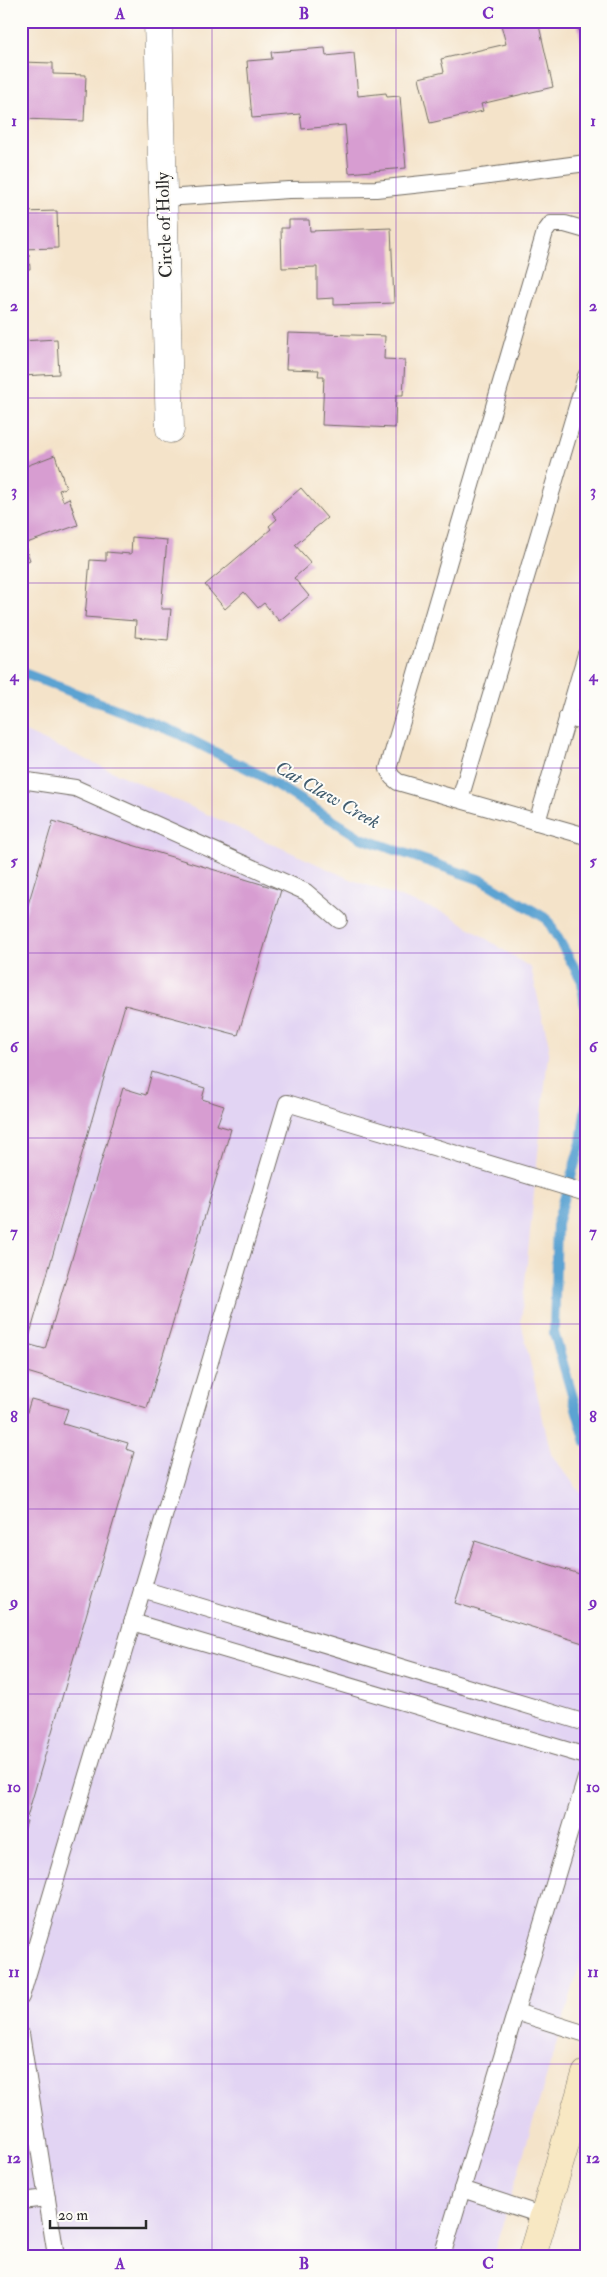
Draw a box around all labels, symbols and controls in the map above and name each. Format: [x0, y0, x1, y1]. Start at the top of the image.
text: A [114, 4, 126, 24]
text: B [299, 4, 309, 24]
text: C [482, 4, 494, 24]
text: 1 [11, 111, 17, 131]
text: 1 [590, 111, 596, 131]
street label: Circle of Holly [151, 171, 178, 278]
text: 2 [10, 296, 18, 316]
text: 2 [589, 296, 597, 316]
text: 3 [11, 481, 17, 501]
text: 3 [590, 481, 596, 501]
text: 4 [9, 666, 20, 686]
text: 4 [588, 666, 599, 686]
water label: Cat Claw Creek [271, 755, 384, 834]
text: 5 [10, 851, 18, 871]
text: 5 [589, 851, 597, 871]
text: 6 [10, 1037, 20, 1057]
text: 6 [589, 1037, 599, 1057]
text: 7 [10, 1222, 18, 1242]
text: 7 [589, 1222, 597, 1242]
text: 8 [10, 1407, 18, 1427]
text: 8 [589, 1407, 597, 1427]
text: 9 [8, 1592, 18, 1612]
text: 9 [587, 1592, 597, 1612]
text: 10 [7, 1777, 21, 1797]
text: 10 [586, 1777, 600, 1797]
text: 11 [8, 1962, 20, 1982]
text: 11 [587, 1962, 599, 1982]
text: 12 [7, 2148, 21, 2168]
text: 12 [586, 2148, 600, 2168]
scale bar [50, 2197, 146, 2229]
text: 20 m [58, 2206, 88, 2225]
text: A [114, 2254, 126, 2274]
text: B [299, 2254, 309, 2274]
text: C [482, 2254, 494, 2274]

